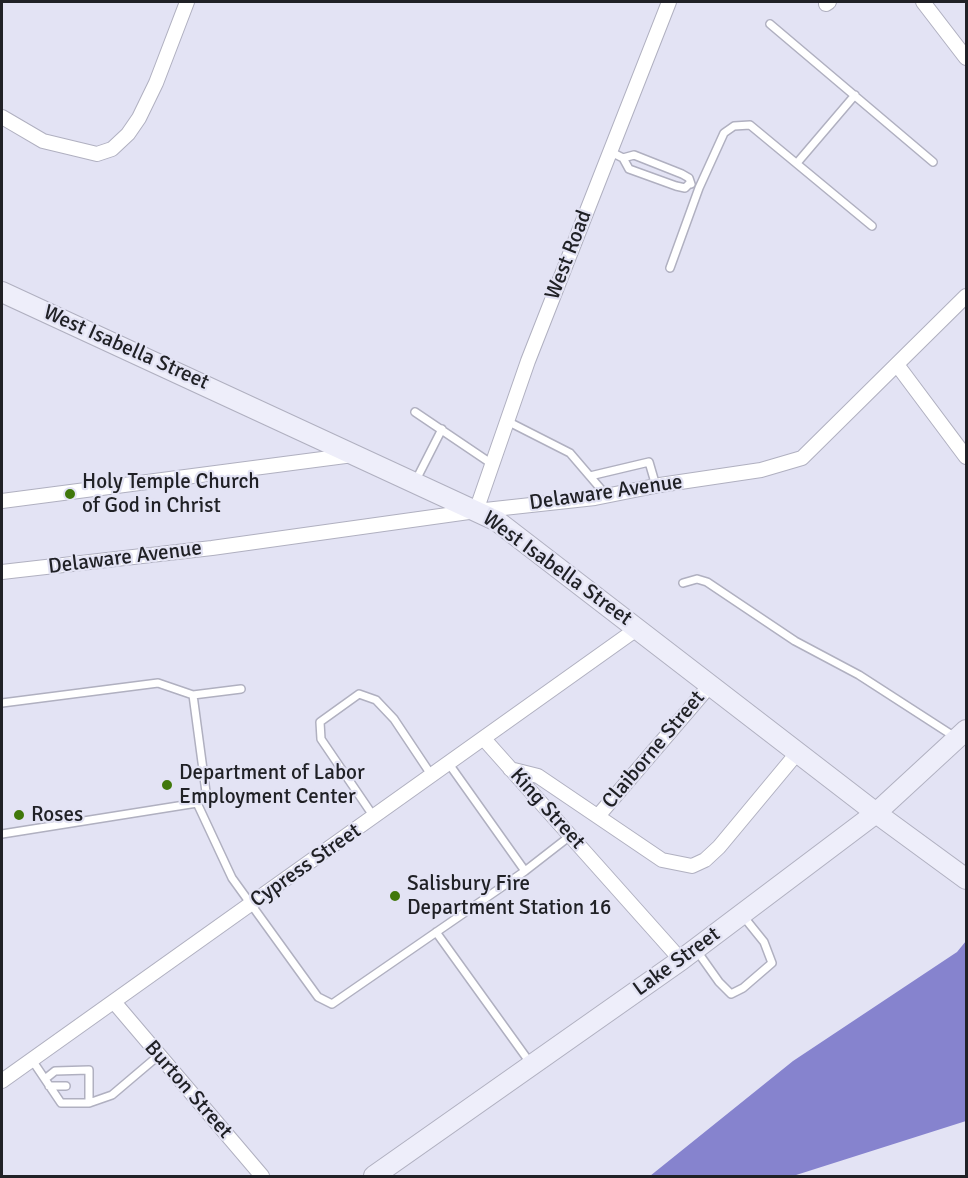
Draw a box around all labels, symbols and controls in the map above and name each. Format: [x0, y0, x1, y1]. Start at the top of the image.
street label: West Road [540, 207, 598, 303]
street label: West Isabella Street [39, 300, 213, 396]
place label: Holy Temple Church of God in Christ [82, 469, 260, 519]
street label: Delaware Avenue [528, 470, 684, 516]
marker: Holy Temple Church of God in Christ [63, 487, 77, 501]
street label: West Isabella Street [477, 506, 637, 632]
street label: Delaware Avenue [47, 536, 203, 580]
street label: Claiborne Street [597, 686, 711, 814]
place label: Department of Labor Employment Center [179, 760, 365, 810]
street label: King Street [504, 763, 590, 855]
marker: Department of Labor Employment Center [160, 778, 174, 792]
place label: Roses [31, 802, 83, 828]
marker: Roses [12, 808, 26, 822]
street label: Cypress Street [246, 819, 366, 913]
place label: Salisbury Fire Department Station 16 [407, 871, 611, 921]
marker: Salisbury Fire Department Station 16 [388, 889, 402, 903]
street label: Lake Street [629, 922, 725, 1002]
street label: Burton Street [139, 1036, 237, 1144]

